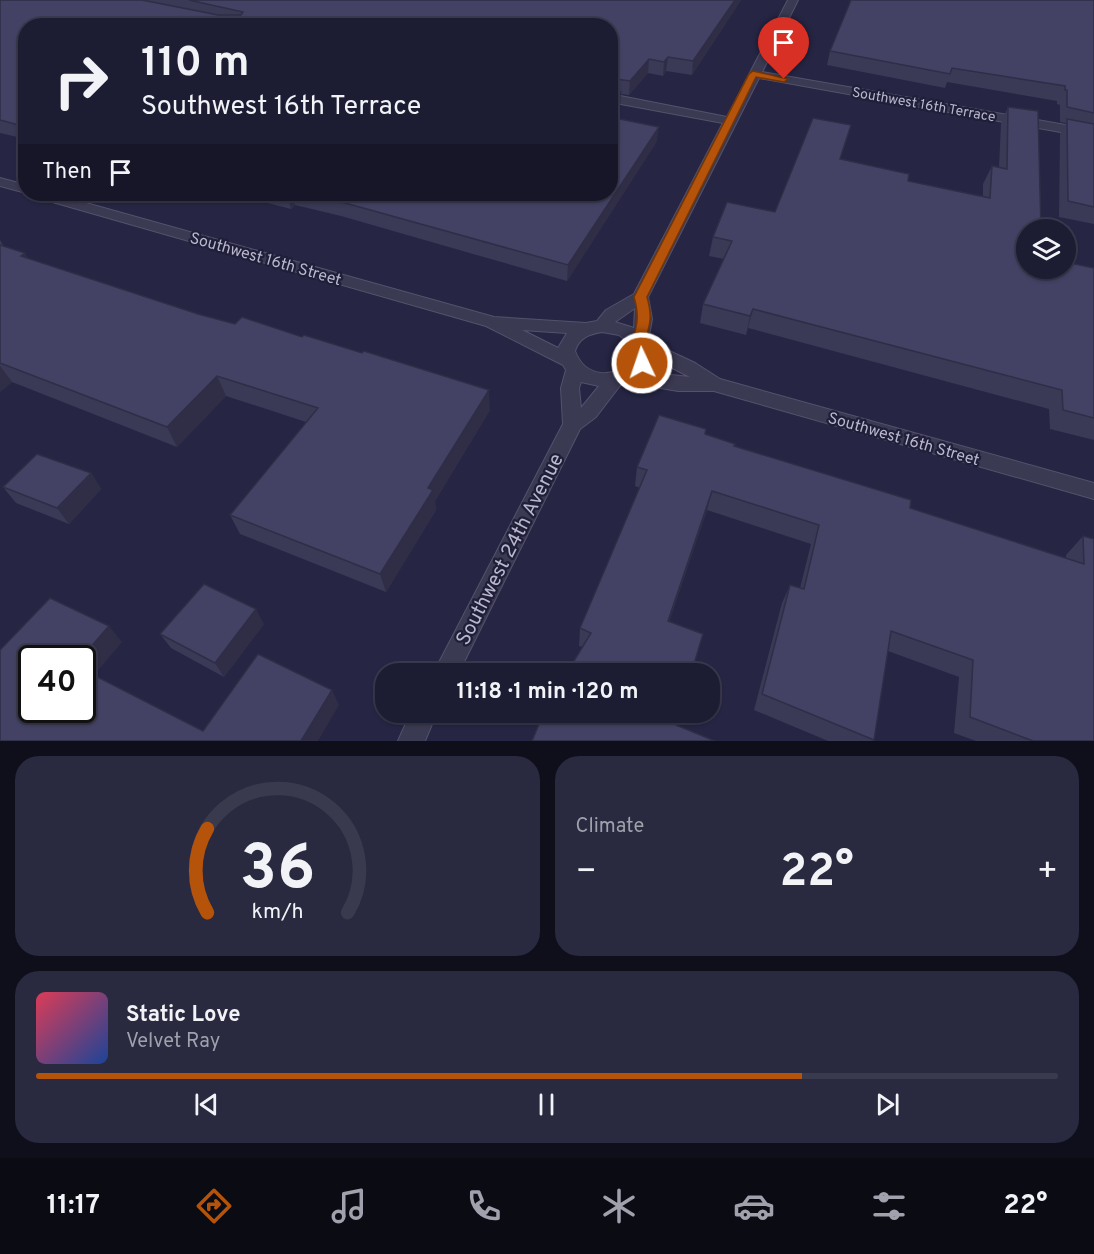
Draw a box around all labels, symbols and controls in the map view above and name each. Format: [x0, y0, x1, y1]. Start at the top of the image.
pin [758, 17, 809, 79]
icon: arrive [767, 26, 800, 59]
text: 110 m [141, 38, 250, 91]
icon: right [42, 42, 120, 120]
street label: Southwest 16th Terrace [851, 84, 997, 126]
text: Southwest 16th Terrace [141, 90, 421, 124]
icon: arrive [104, 156, 137, 189]
text: Then [42, 159, 92, 186]
map controls [1016, 219, 1076, 279]
button: layers [1016, 219, 1076, 279]
street label: Southwest 16th Street [187, 229, 344, 291]
position arrow [610, 331, 674, 395]
street label: Southwest 16th Street [825, 409, 982, 471]
street label: Southwest 24th Avenue [451, 450, 570, 650]
speed limit sign: 40 [18, 645, 96, 723]
text: 11:18 · 1 min · 120 m [457, 679, 638, 706]
text: Climate [576, 814, 644, 840]
text: 36 [239, 832, 315, 911]
text: 22° [780, 845, 854, 902]
text: − [576, 852, 597, 894]
text: + [1037, 852, 1058, 894]
text: km/h [251, 899, 303, 926]
text: Static Love [126, 1002, 240, 1029]
text: Velvet Ray [126, 1029, 220, 1055]
icon: previous [190, 1088, 223, 1121]
icon: pause [530, 1088, 563, 1121]
icon: next [871, 1088, 904, 1121]
icon: directions [193, 1185, 235, 1227]
icon: music [328, 1185, 370, 1227]
icon: phone [463, 1185, 505, 1227]
icon: climate [598, 1185, 640, 1227]
icon: car [733, 1185, 775, 1227]
icon: filters [868, 1185, 910, 1227]
text: 11:17 [47, 1189, 100, 1223]
text: 22° [1003, 1189, 1047, 1223]

